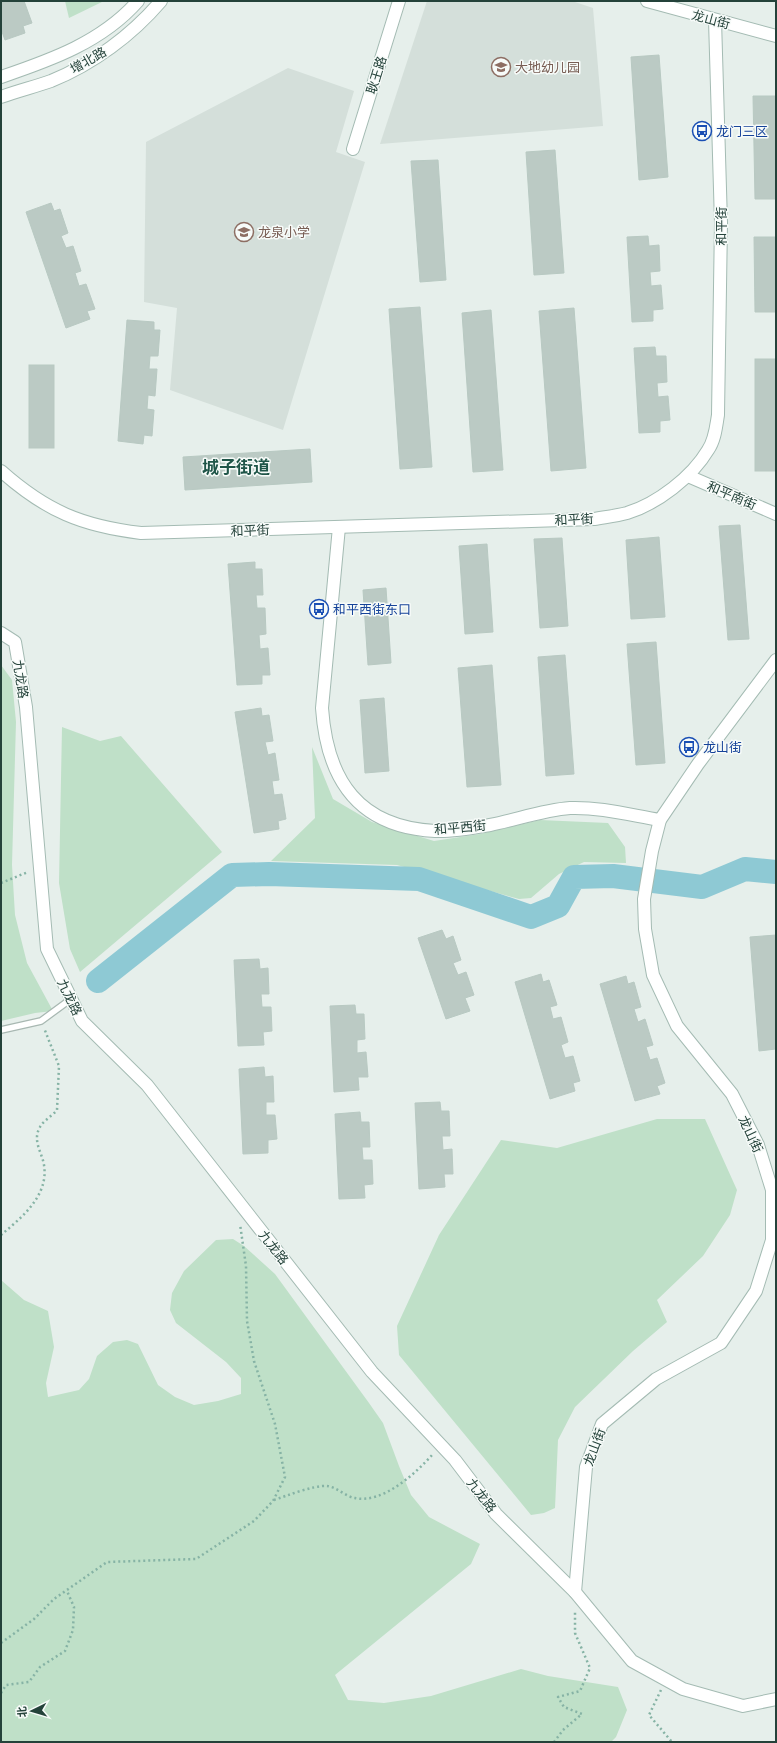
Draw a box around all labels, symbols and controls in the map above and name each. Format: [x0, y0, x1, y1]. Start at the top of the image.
street label: 龙山街 [690, 6, 732, 32]
street label: 增北路 [67, 43, 109, 77]
street label: 耿王路 [363, 54, 389, 96]
school or university icon: 大地幼儿园 [490, 56, 512, 78]
place label: 大地幼儿园 [515, 59, 580, 75]
bus stop icon: 龙门三区 [691, 120, 713, 142]
place label: 龙门三区 [716, 123, 768, 139]
street label: 和平街 [713, 206, 729, 246]
school or university icon: 龙泉小学 [233, 221, 255, 243]
place label: 龙泉小学 [258, 224, 310, 240]
district label: 城子街道 [202, 457, 270, 477]
street label: 和平南街 [705, 477, 759, 513]
street label: 和平街 [554, 510, 594, 528]
street label: 和平街 [230, 521, 270, 539]
bus stop icon: 和平西街东口 [308, 598, 330, 620]
place label: 和平西街东口 [333, 601, 411, 617]
street label: 九龙路 [10, 658, 32, 700]
bus stop icon: 龙山街 [678, 736, 700, 758]
place label: 龙山街 [703, 739, 742, 755]
street label: 和平西街 [433, 817, 487, 837]
street label: 九龙路 [54, 976, 86, 1018]
street label: 龙山街 [736, 1113, 766, 1155]
street label: 九龙路 [256, 1227, 292, 1267]
street label: 龙山街 [580, 1426, 608, 1468]
street label: 九龙路 [464, 1475, 500, 1515]
north arrow [12, 1691, 52, 1731]
text: 北 [15, 1706, 29, 1718]

